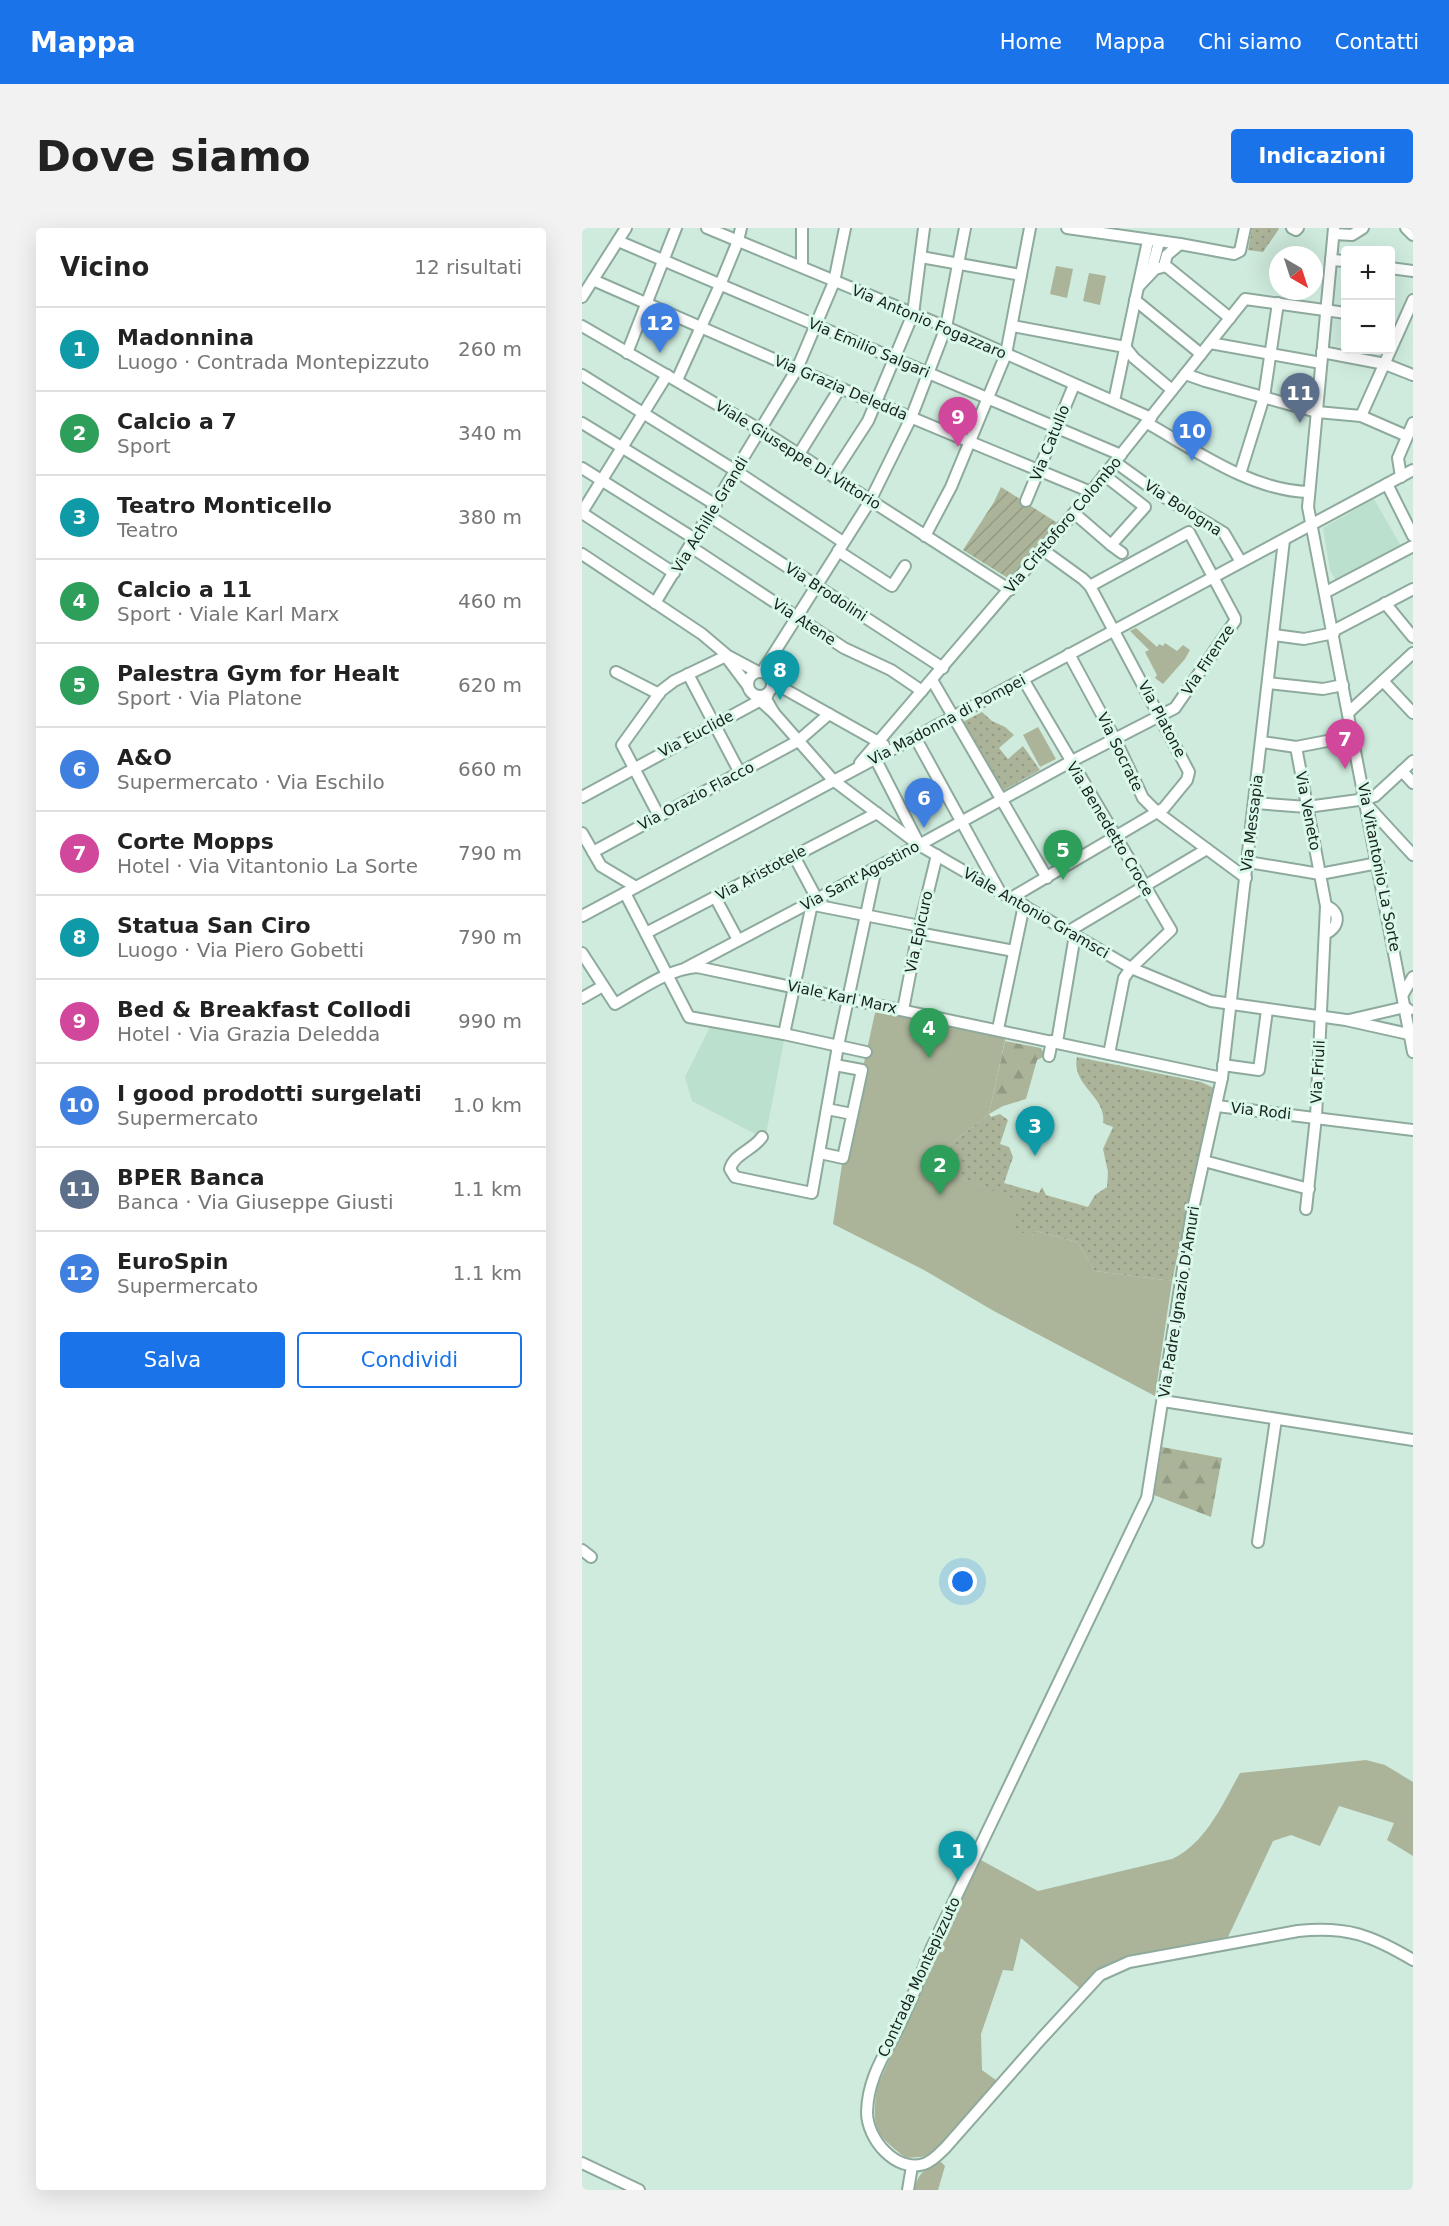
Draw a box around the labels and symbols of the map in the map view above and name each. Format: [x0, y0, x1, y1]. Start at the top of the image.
north arrow [1269, 246, 1323, 300]
street label: Via Antonio Fogazzaro [849, 281, 1009, 363]
pin: 12 [640, 304, 680, 353]
street label: Via Emilio Salgari [805, 314, 933, 382]
street label: Via Grazia Deledda [771, 352, 911, 424]
pin: 11 [1280, 374, 1320, 423]
street label: Viale Giuseppe Di Vittorio [712, 397, 884, 513]
pin: 9 [938, 398, 977, 447]
street label: Via Catullo [1027, 402, 1073, 484]
pin: 10 [1172, 412, 1212, 461]
street label: Via Cristoforo Colombo [1001, 453, 1125, 597]
street label: Via Achille Grandi [668, 454, 752, 576]
street label: Via Bologna [1141, 476, 1225, 540]
street label: Via Brodolini [782, 559, 870, 625]
street label: Via Atene [769, 595, 839, 649]
street label: Via Firenze [1178, 621, 1238, 699]
pin: 8 [760, 650, 800, 700]
street label: Via Madonna di Pompei [865, 671, 1029, 769]
street label: Via Platone [1134, 678, 1190, 760]
street label: Via Euclide [655, 707, 737, 761]
street label: Via Socrate [1093, 710, 1147, 794]
pin: 7 [1326, 720, 1365, 769]
street label: Via Orazio Flacco [635, 758, 757, 834]
street label: Via Benedetto Croce [1063, 758, 1157, 900]
street label: Via Veneto [1292, 770, 1324, 852]
street label: Via Messapia [1237, 773, 1267, 873]
pin: 6 [904, 778, 944, 828]
street label: Via Vitantonio La Sorte [1354, 781, 1404, 953]
pin: 5 [1044, 830, 1082, 880]
street label: Via Sant'Agostino [798, 837, 922, 915]
street label: Via Aristotele [713, 842, 809, 904]
street label: Viale Antonio Gramsci [960, 864, 1112, 962]
street label: Via Epicuro [901, 889, 937, 975]
street label: Viale Karl Marx [785, 977, 899, 1017]
pin: 4 [910, 1008, 948, 1058]
street label: Via Friuli [1307, 1040, 1329, 1104]
street label: Via Rodi [1230, 1099, 1292, 1123]
pin: 3 [1016, 1106, 1054, 1156]
pin: 2 [920, 1146, 960, 1195]
street label: Via Padre Ignazio D'Amuri [1155, 1205, 1203, 1399]
your location [948, 1567, 977, 1596]
pin: 1 [938, 1832, 977, 1881]
street label: Contrada Montepizzuto [874, 1894, 964, 2060]

